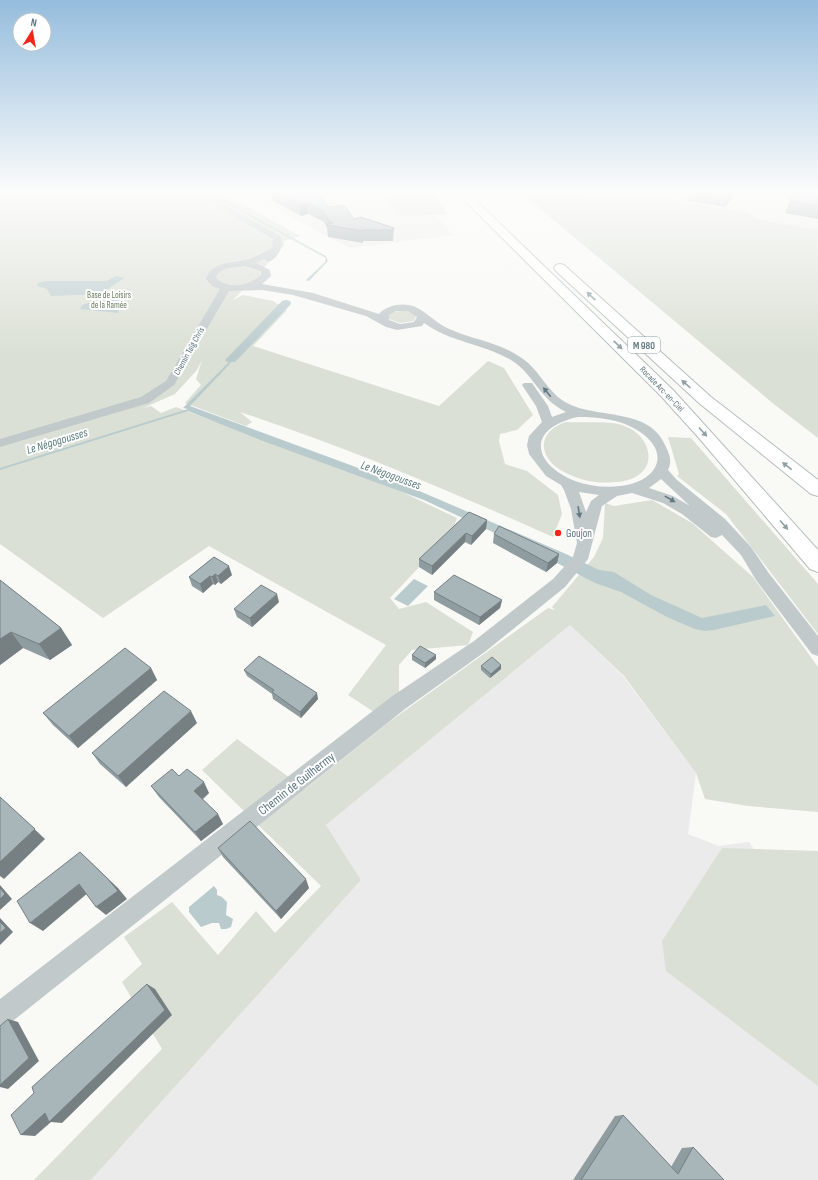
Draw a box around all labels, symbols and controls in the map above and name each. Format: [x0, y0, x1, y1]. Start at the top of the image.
north arrow [12, 12, 52, 52]
text: N [30, 16, 38, 30]
park label: Base de Loisirs de la Ramée [87, 290, 131, 311]
one-way arrow [586, 292, 595, 301]
street label: Chemin Taïg Chris [172, 325, 207, 377]
road number: M 980 [628, 337, 660, 353]
one-way arrow [613, 340, 623, 350]
street label: Rocade Arc-en-Ciel [637, 364, 686, 415]
one-way arrow [681, 379, 692, 388]
one-way arrow [542, 387, 551, 397]
water label: Le Négogousses [25, 425, 90, 458]
one-way arrow [699, 426, 708, 437]
water label: Le Négogousses [359, 458, 424, 494]
one-way arrow [782, 462, 793, 470]
one-way arrow [664, 496, 676, 503]
one-way arrow [576, 506, 582, 518]
one-way arrow [780, 520, 789, 530]
place label: Goujon [566, 527, 592, 540]
marker: Goujon [553, 528, 563, 538]
street label: Chemin de Guilhermy [255, 749, 338, 819]

